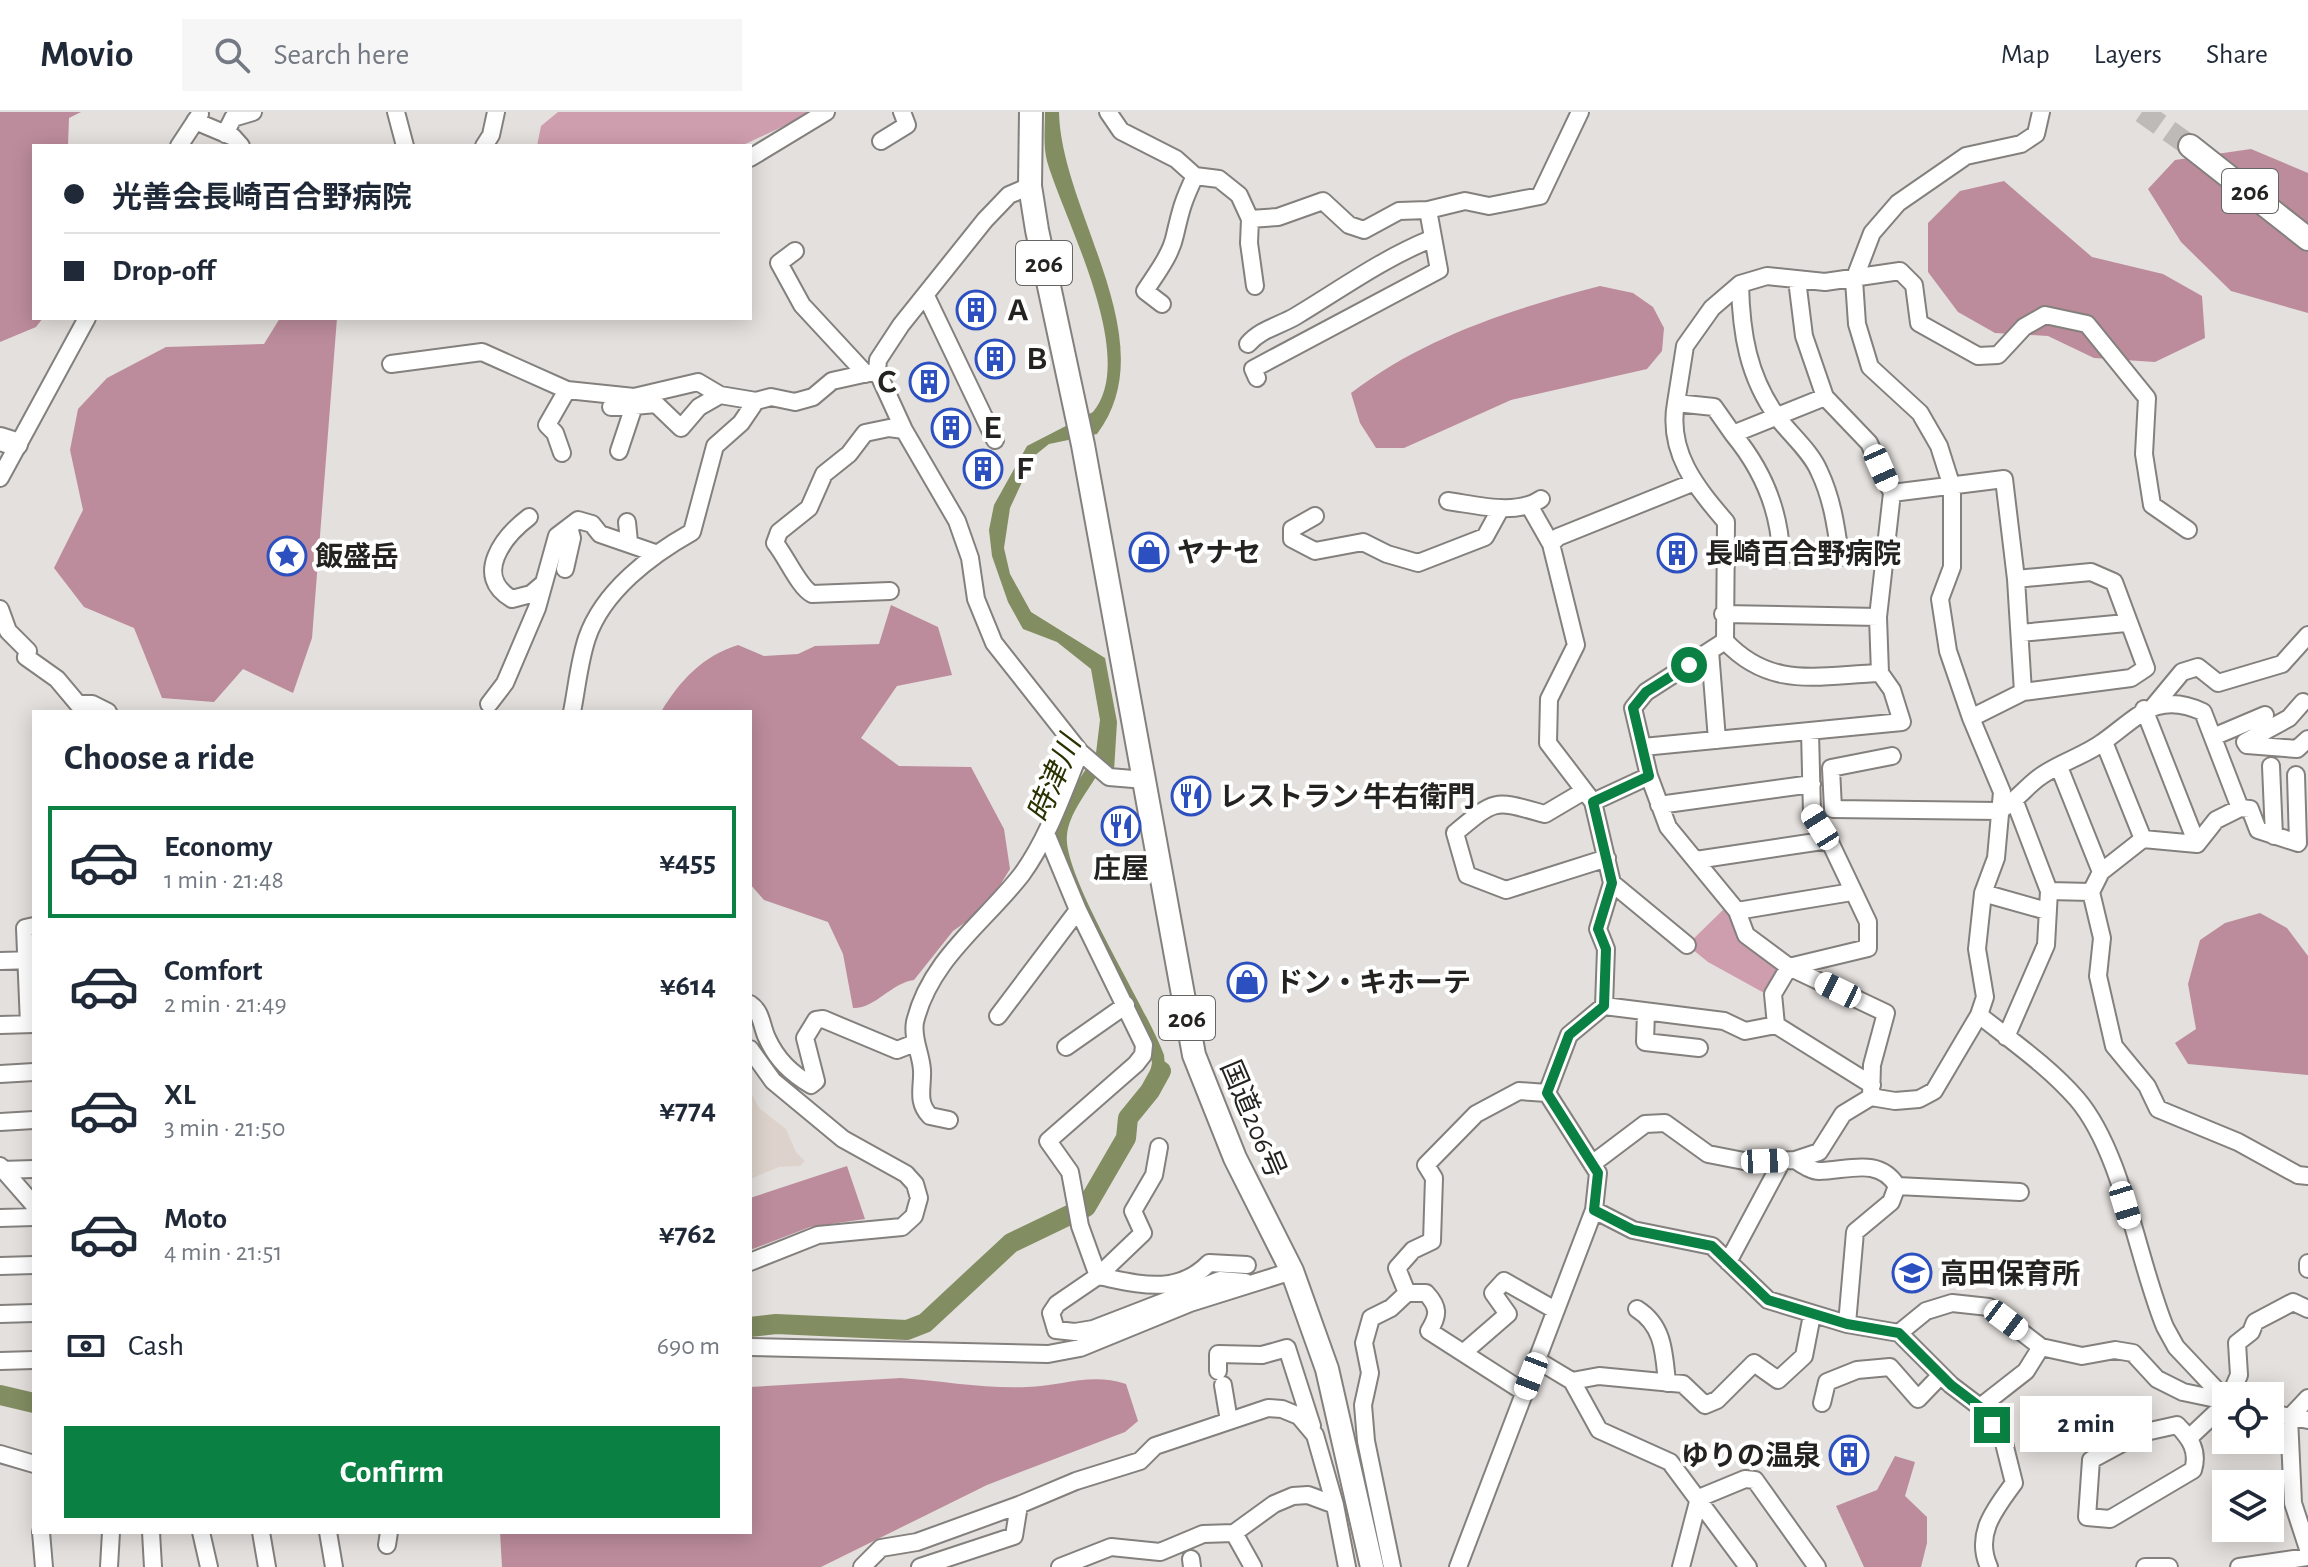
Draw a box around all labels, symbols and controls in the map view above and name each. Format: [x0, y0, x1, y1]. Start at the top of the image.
search box [182, 19, 742, 91]
icon: search [210, 33, 254, 77]
text: Movio [40, 36, 134, 74]
text: Search here [274, 40, 409, 70]
text: Map [2001, 41, 2050, 69]
text: Layers [2094, 41, 2162, 69]
text: Share [2206, 41, 2268, 69]
road number: 206 [2222, 169, 2278, 213]
text: 光善会長崎百合野病院 [112, 183, 412, 213]
road number: 206 [1016, 241, 1072, 285]
text: Drop-off [112, 256, 215, 286]
building icon: Ａ [955, 289, 997, 331]
place label: Ａ [1004, 298, 1032, 326]
building icon: Ｂ [974, 338, 1016, 380]
place label: Ｂ [1023, 347, 1051, 375]
building icon: Ｃ [908, 361, 950, 403]
place label: Ｃ [873, 370, 901, 398]
building icon: Ｅ [930, 407, 972, 449]
place label: Ｅ [979, 416, 1007, 444]
car [1860, 441, 1902, 495]
building icon: Ｆ [962, 448, 1004, 490]
place label: Ｆ [1011, 457, 1039, 485]
shop icon: ヤナセ [1128, 531, 1170, 573]
building icon: 長崎百合野病院 [1656, 532, 1698, 574]
place icon: 飯盛岳 [266, 535, 308, 577]
place label: ヤナセ [1177, 539, 1261, 568]
place label: 長崎百合野病院 [1705, 539, 1901, 569]
place label: 飯盛岳 [315, 542, 399, 572]
route start [1671, 647, 1707, 683]
water label: 時津川 [1022, 729, 1087, 827]
text: Choose a ride [64, 740, 254, 776]
restaurant icon: レストラン 牛右衛門 [1170, 775, 1212, 817]
place label: レストラン 牛右衛門 [1219, 782, 1475, 812]
car [1797, 800, 1843, 854]
restaurant icon: 庄屋 [1100, 805, 1142, 847]
icon: car [68, 826, 140, 898]
text: Economy [164, 832, 273, 862]
text: ¥455 [659, 847, 716, 877]
place label: 庄屋 [1093, 853, 1149, 884]
text: 1 min · 21:48 [164, 867, 284, 893]
icon: car [68, 950, 140, 1022]
text: Comfort [164, 956, 263, 986]
shop icon: ドン・キホーテ [1226, 961, 1268, 1003]
place label: ドン・キホーテ [1275, 969, 1471, 998]
car [1811, 969, 1865, 1011]
text: ¥614 [660, 971, 716, 1001]
text: 2 min · 21:49 [164, 991, 287, 1017]
road number: 206 [1159, 996, 1215, 1040]
street label: 国道206号 [1215, 1056, 1291, 1183]
icon: car [68, 1074, 140, 1146]
text: XL [164, 1080, 196, 1110]
text: ¥774 [659, 1095, 716, 1125]
text: 3 min · 21:50 [164, 1115, 285, 1141]
car [1741, 1148, 1789, 1174]
car [2107, 1179, 2143, 1231]
icon: car [68, 1198, 140, 1270]
text: Moto [164, 1204, 227, 1234]
text: ¥762 [659, 1219, 716, 1249]
text: 4 min · 21:51 [164, 1239, 282, 1265]
school or university icon: 高田保育所 [1891, 1252, 1933, 1294]
place label: 高田保育所 [1940, 1259, 2080, 1289]
car [1980, 1296, 2032, 1344]
icon: cash [64, 1324, 108, 1368]
text: Cash [128, 1331, 184, 1361]
text: 690 m [657, 1333, 720, 1359]
car [1511, 1349, 1551, 1403]
map controls [2212, 1382, 2284, 1542]
button: locate [2212, 1382, 2284, 1454]
callout: 2 min [2020, 1397, 2152, 1453]
route end [1974, 1407, 2010, 1443]
text: 2 min [2057, 1411, 2115, 1437]
button: Confirm [64, 1426, 720, 1518]
building icon: ゆりの温泉 [1828, 1434, 1870, 1476]
place label: ゆりの温泉 [1681, 1440, 1821, 1471]
button: layers [2212, 1470, 2284, 1542]

